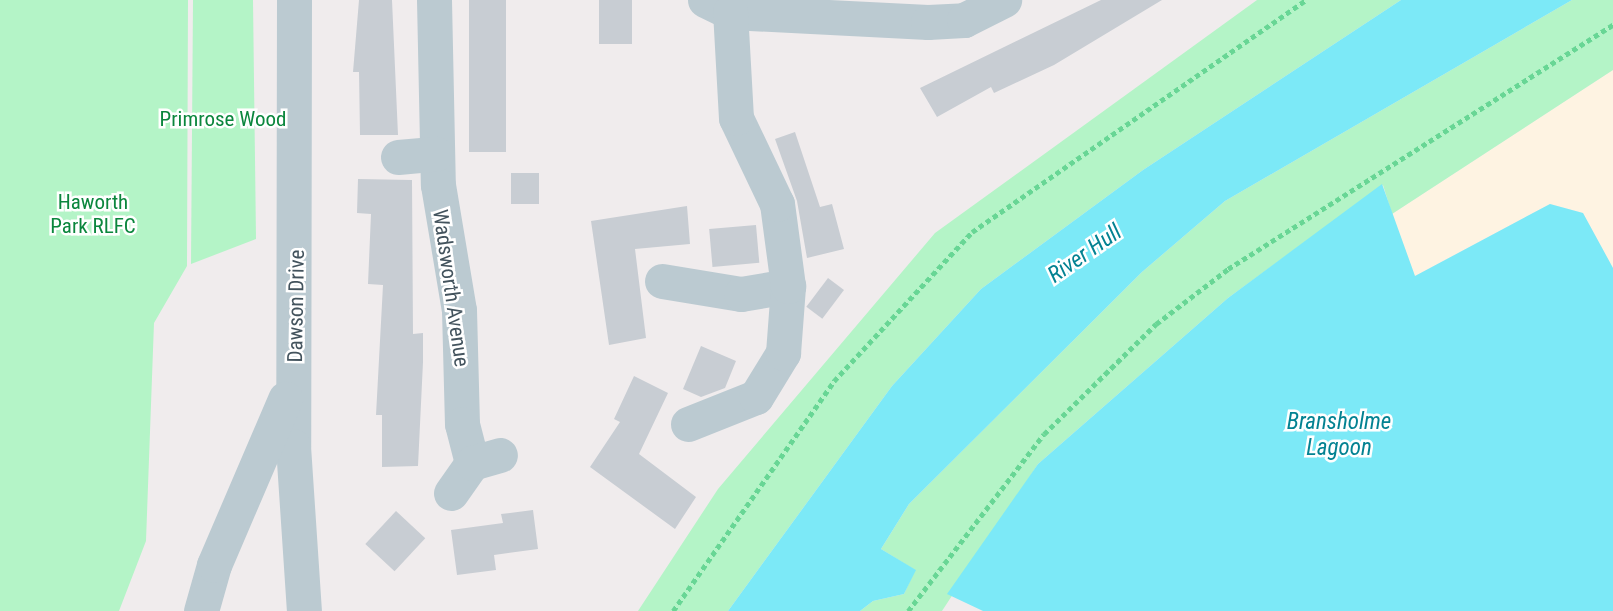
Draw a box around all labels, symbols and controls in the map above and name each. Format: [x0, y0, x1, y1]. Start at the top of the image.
park label: Primrose Wood [160, 106, 286, 132]
park label: Haworth Park RLFC [50, 189, 136, 239]
street label: Wadsworth Avenue [427, 208, 475, 368]
water label: River Hull [1043, 219, 1127, 289]
street label: Dawson Drive [282, 249, 310, 363]
water label: Bransholme Lagoon [1287, 408, 1391, 462]

